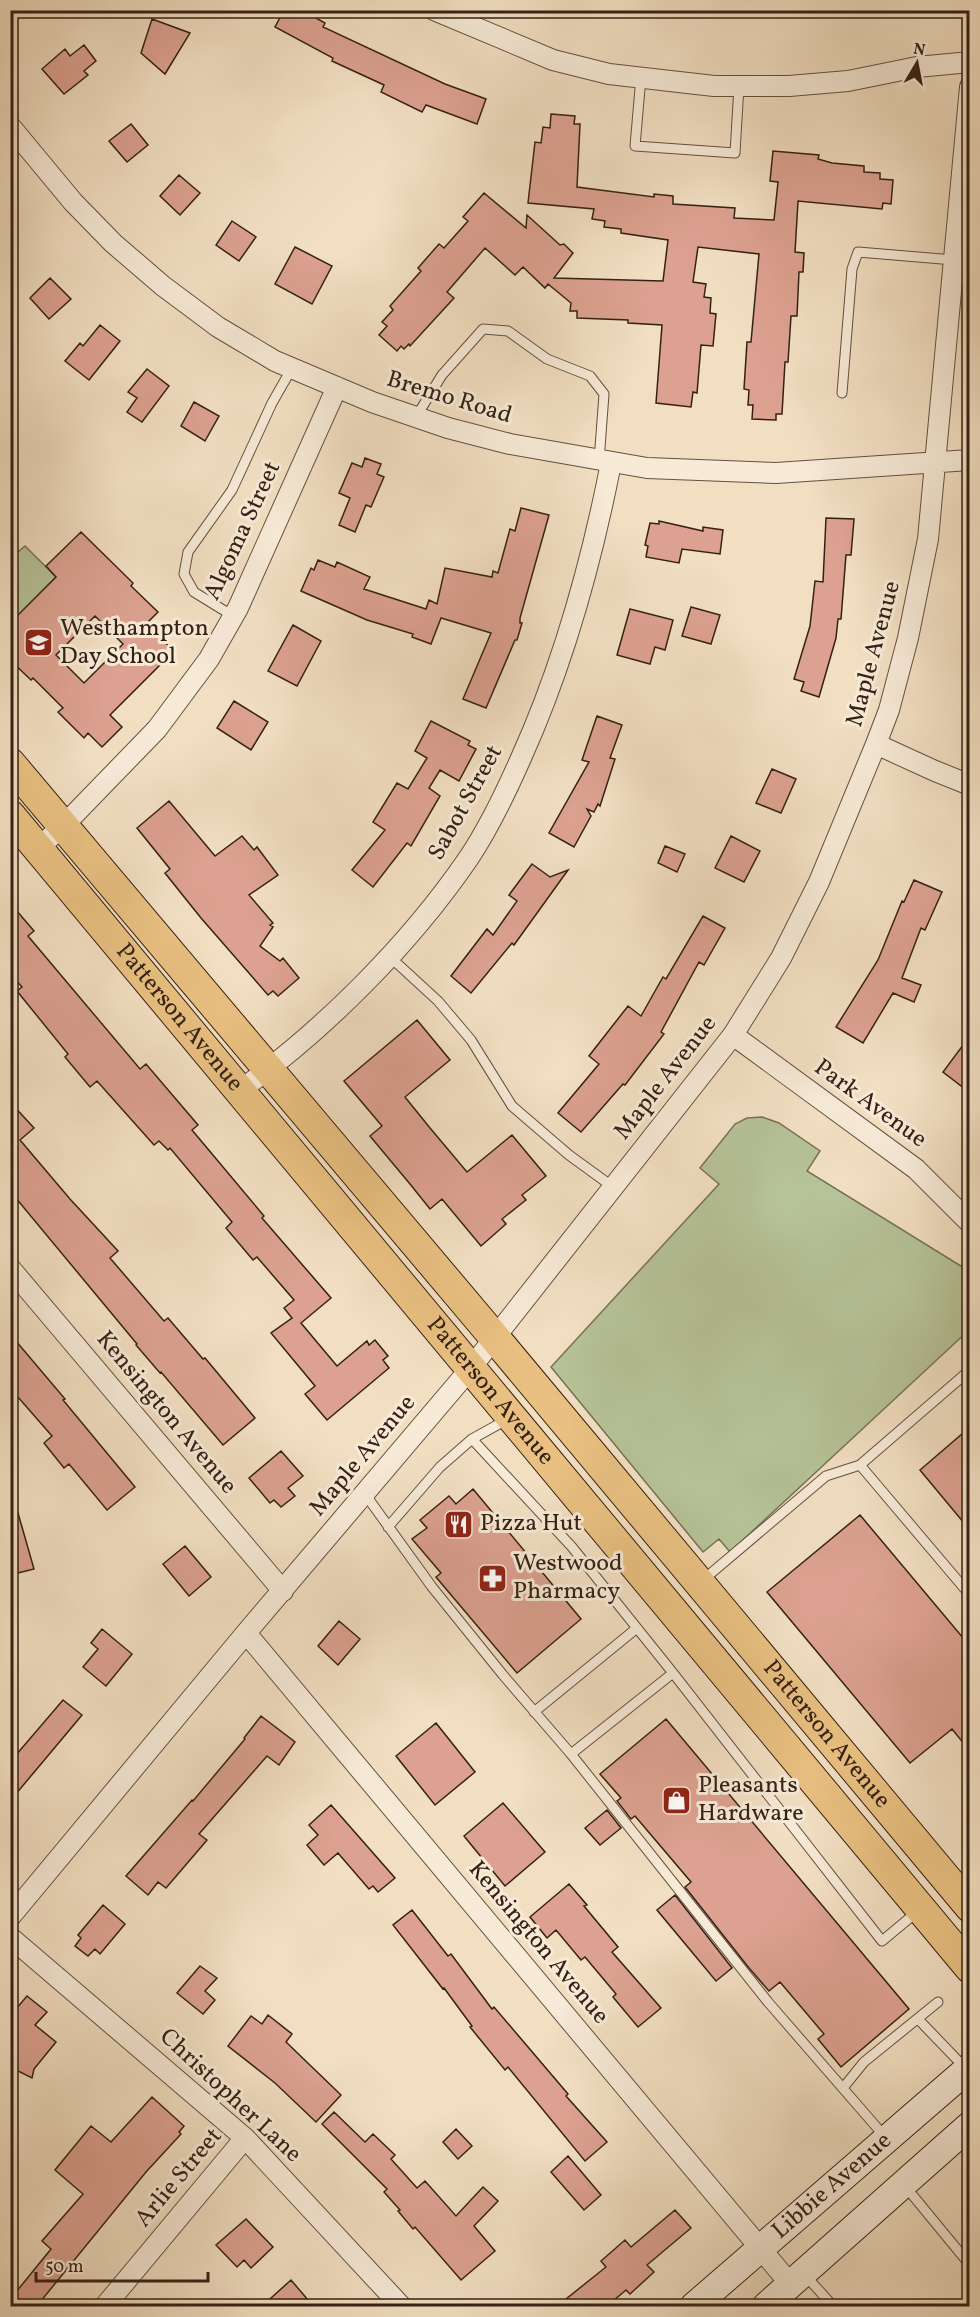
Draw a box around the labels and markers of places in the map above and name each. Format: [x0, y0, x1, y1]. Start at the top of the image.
place label: Westhampton Day School [60, 612, 209, 674]
school or university icon: Westhampton Day School [23, 627, 55, 659]
place label: Pizza Hut [480, 1507, 582, 1541]
restaurant icon: Pizza Hut [443, 1508, 475, 1540]
place label: Westwood Pharmacy [513, 1547, 623, 1609]
pharmacy icon: Westwood Pharmacy [476, 1562, 508, 1594]
place label: Pleasants Hardware [698, 1769, 804, 1831]
shop icon: Pleasants Hardware [661, 1784, 693, 1816]

